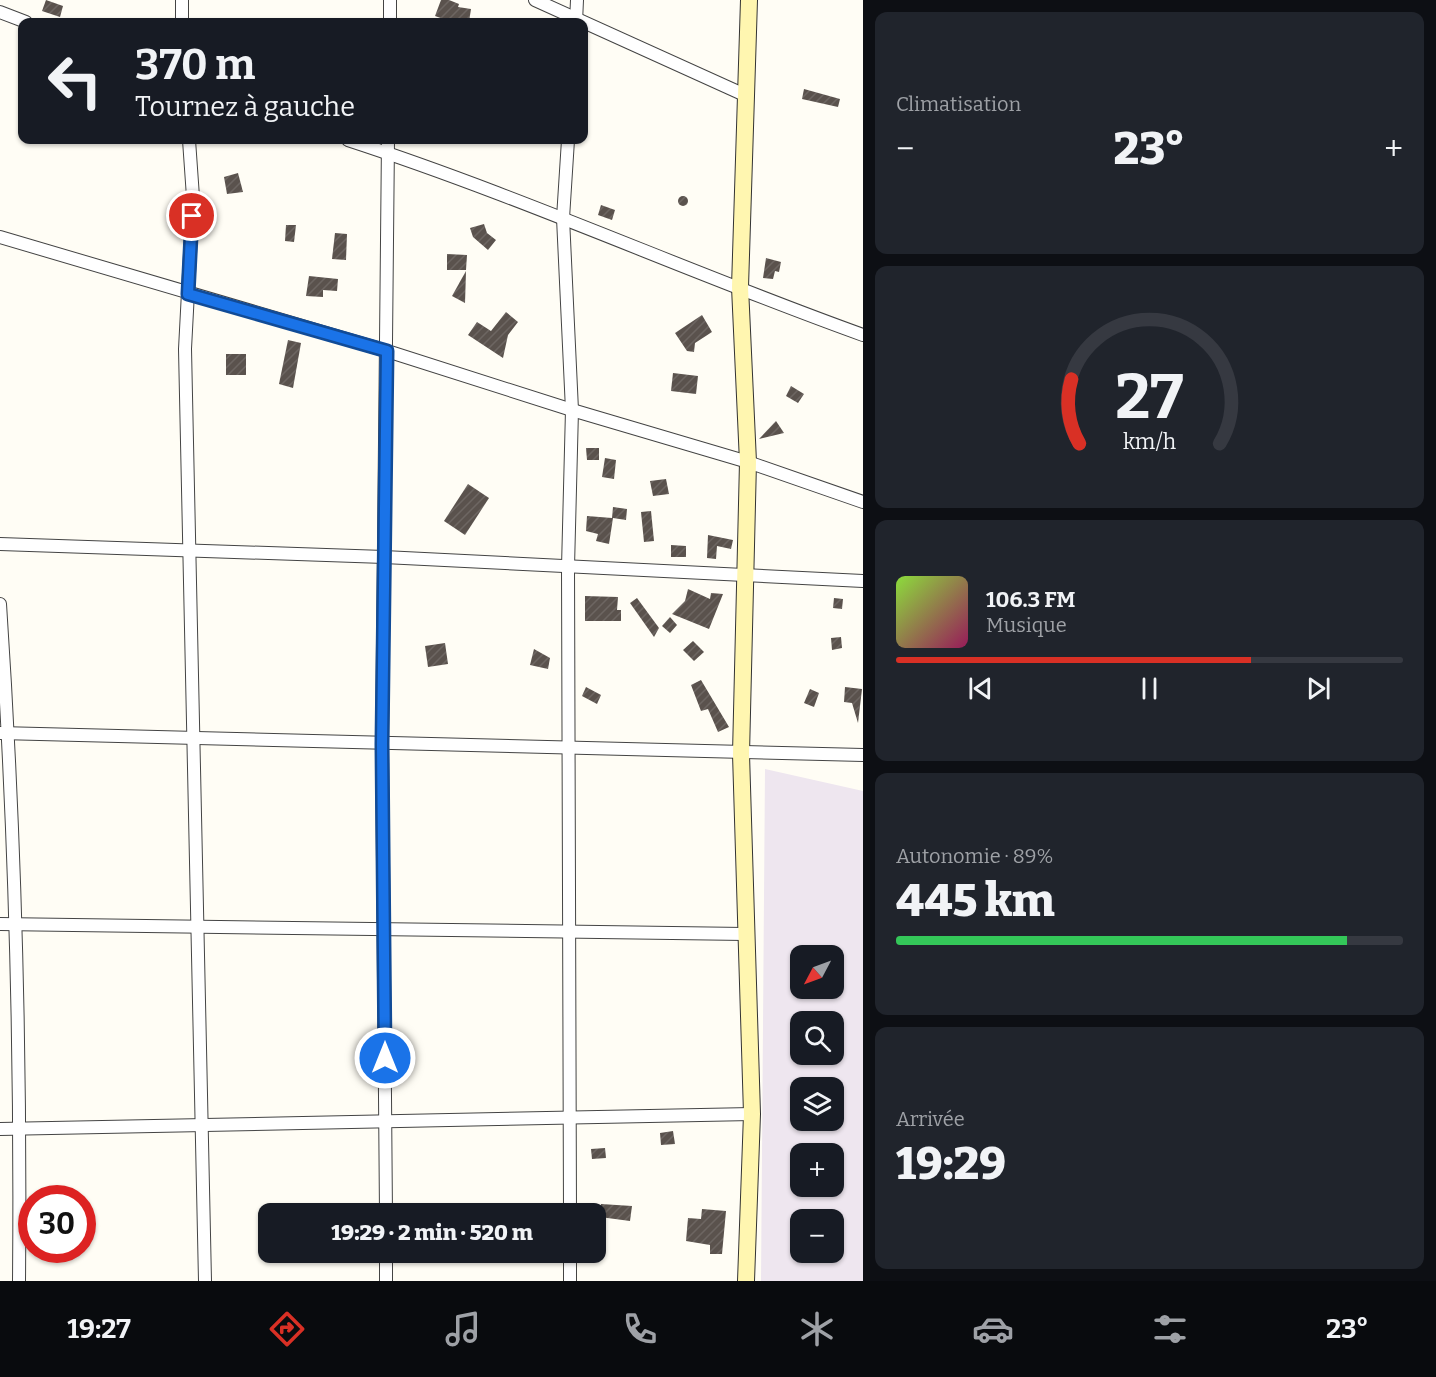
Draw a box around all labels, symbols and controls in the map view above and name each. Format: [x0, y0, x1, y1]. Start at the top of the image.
text: 370 m [135, 40, 255, 90]
icon: left [36, 42, 114, 120]
text: Tournez à gauche [135, 91, 355, 123]
text: Climatisation [896, 92, 1021, 116]
text: 23° [1113, 122, 1185, 176]
text: − [896, 129, 914, 169]
text: + [1384, 129, 1403, 169]
pin [166, 190, 217, 241]
icon: arrive [175, 199, 208, 232]
text: 27 [1115, 360, 1184, 435]
text: km/h [1123, 429, 1176, 455]
text: 106.3 FM [986, 586, 1075, 613]
text: Musique [986, 613, 1067, 637]
icon: previous [964, 672, 997, 705]
icon: pause [1133, 672, 1166, 705]
icon: next [1302, 672, 1335, 705]
text: Autonomie · 89% [896, 844, 1053, 868]
text: 445 km [896, 874, 1055, 928]
north arrow [790, 945, 844, 999]
map controls [790, 945, 844, 1263]
button: search [790, 1011, 844, 1065]
position arrow [353, 1026, 417, 1090]
button: layers [790, 1077, 844, 1131]
text: Arrivée [896, 1107, 965, 1131]
text: 19:29 [896, 1137, 1006, 1191]
button: + [790, 1143, 844, 1197]
speed limit sign: 30 [18, 1185, 96, 1263]
button: − [790, 1209, 844, 1263]
text: 19:29 · 2 min · 520 m [331, 1219, 533, 1246]
icon: directions [266, 1308, 308, 1350]
icon: music [442, 1308, 484, 1350]
icon: phone [619, 1308, 661, 1350]
icon: climate [796, 1308, 838, 1350]
icon: car [972, 1308, 1014, 1350]
icon: filters [1149, 1308, 1191, 1350]
text: 19:27 [67, 1313, 131, 1345]
text: 23° [1326, 1313, 1369, 1345]

